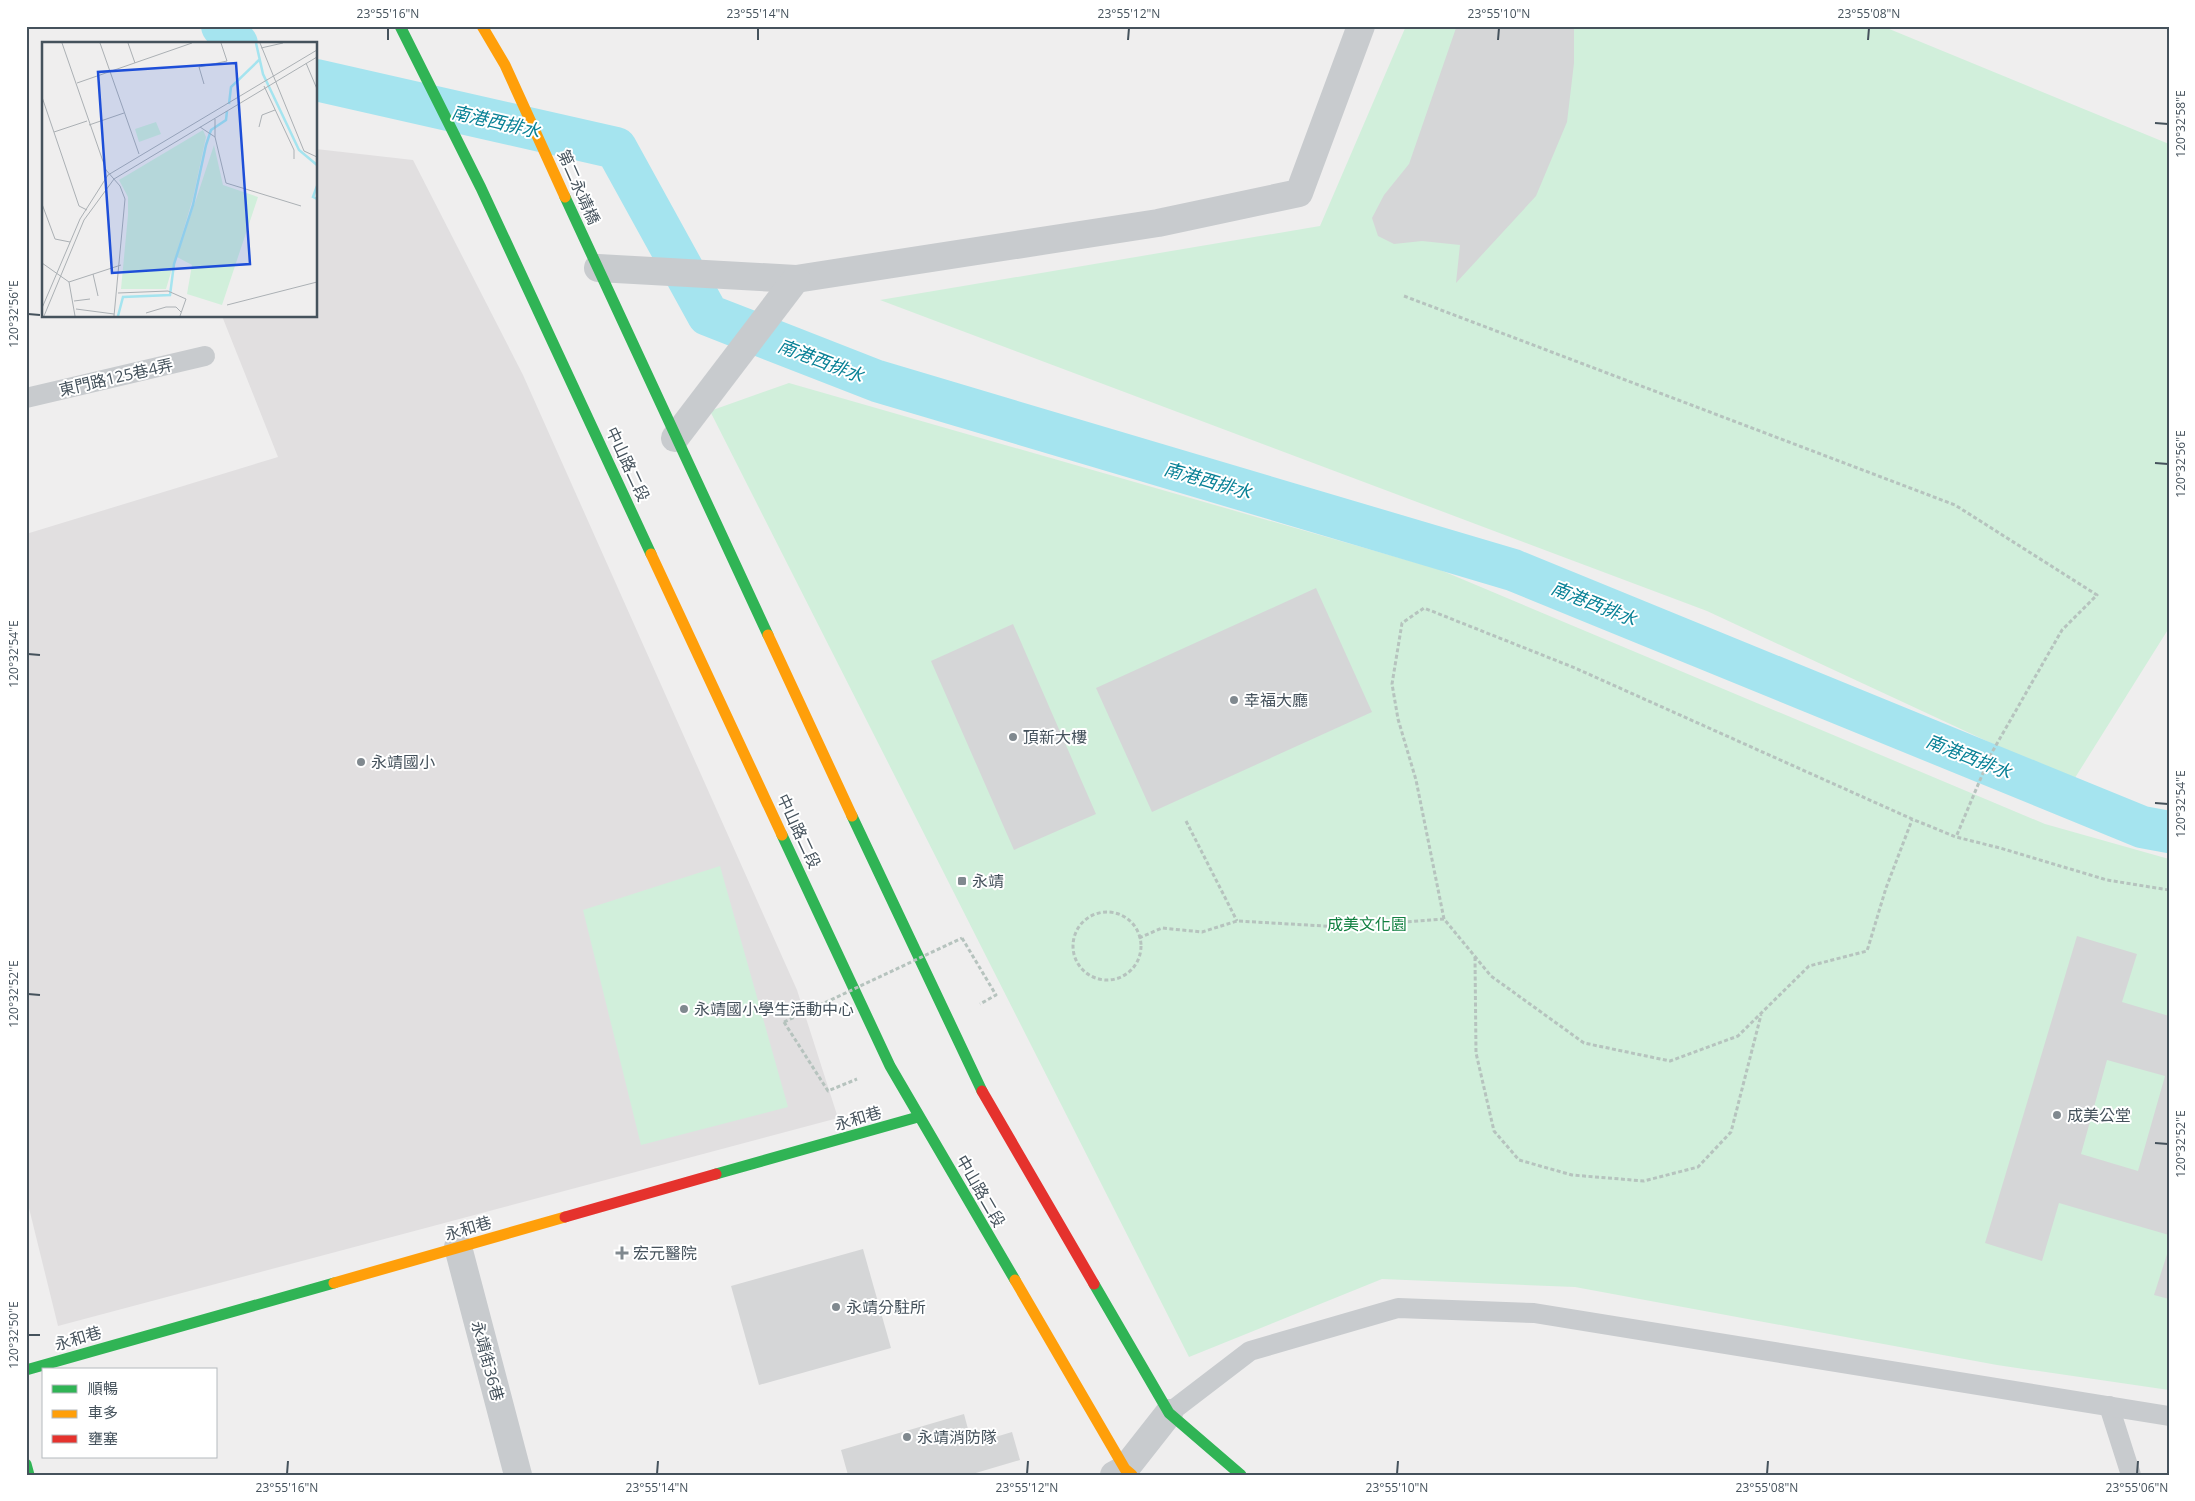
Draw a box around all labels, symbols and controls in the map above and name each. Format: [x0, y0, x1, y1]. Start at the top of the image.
text: 23°55'16"N [357, 5, 419, 22]
text: 23°55'14"N [727, 5, 789, 22]
text: 23°55'12"N [1098, 5, 1160, 22]
text: 23°55'10"N [1468, 5, 1530, 22]
text: 23°55'08"N [1838, 5, 1900, 22]
inset map [42, 42, 318, 318]
text: 120°32'58"E [2172, 90, 2189, 158]
water label: 南港西排水 [449, 99, 544, 143]
street label: 第二永靖橋 [553, 146, 605, 228]
text: 120°32'56"E [5, 280, 22, 348]
water label: 南港西排水 [775, 333, 868, 388]
street label: 東門路125巷4弄 [57, 353, 175, 401]
street label: 中山路二段 [601, 423, 655, 505]
text: 120°32'56"E [2172, 430, 2189, 498]
water label: 南港西排水 [1161, 456, 1256, 504]
water label: 南港西排水 [1548, 575, 1641, 631]
text: 120°32'54"E [5, 620, 22, 688]
place label: 幸福大廳 [1244, 689, 1308, 711]
marker: 幸福大廳 [1228, 694, 1240, 706]
place label: 頂新大樓 [1023, 726, 1087, 748]
water label: 南港西排水 [1923, 728, 2016, 784]
marker: 頂新大樓 [1007, 731, 1019, 743]
place label: 永靖國小 [371, 751, 435, 773]
marker: 永靖國小 [355, 756, 367, 768]
text: 120°32'54"E [2172, 770, 2189, 838]
street label: 中山路二段 [772, 790, 826, 872]
place label: 永靖 [972, 870, 1004, 892]
marker: 永靖 [956, 875, 968, 887]
park label: 成美文化園 [1327, 913, 1407, 935]
text: 120°32'52"E [5, 960, 22, 1028]
place label: 永靖國小學生活動中心 [694, 998, 854, 1020]
marker: 永靖國小學生活動中心 [678, 1003, 690, 1015]
street label: 永和巷 [832, 1101, 884, 1135]
place label: 成美公堂 [2067, 1104, 2131, 1126]
marker: 成美公堂 [2051, 1109, 2063, 1121]
text: 120°32'52"E [2172, 1110, 2189, 1178]
street label: 中山路二段 [951, 1151, 1011, 1231]
street label: 永和巷 [442, 1211, 494, 1245]
place label: 宏元醫院 [633, 1242, 697, 1264]
marker: 宏元醫院 [615, 1246, 629, 1260]
place label: 永靖分駐所 [846, 1296, 926, 1318]
text: 120°32'50"E [5, 1301, 22, 1369]
marker: 永靖分駐所 [830, 1301, 842, 1313]
street label: 永靖街36巷 [467, 1318, 509, 1404]
street label: 永和巷 [52, 1321, 104, 1355]
legend [42, 1368, 218, 1458]
text: 順暢 [88, 1378, 118, 1398]
text: 車多 [88, 1402, 118, 1422]
place label: 永靖消防隊 [917, 1426, 997, 1448]
text: 壅塞 [88, 1428, 118, 1448]
marker: 永靖消防隊 [901, 1431, 913, 1443]
text: 23°55'16"N [256, 1479, 318, 1496]
text: 23°55'14"N [626, 1479, 688, 1496]
text: 23°55'12"N [996, 1479, 1058, 1496]
text: 23°55'10"N [1366, 1479, 1428, 1496]
text: 23°55'08"N [1736, 1479, 1798, 1496]
text: 23°55'06"N [2106, 1479, 2168, 1496]

